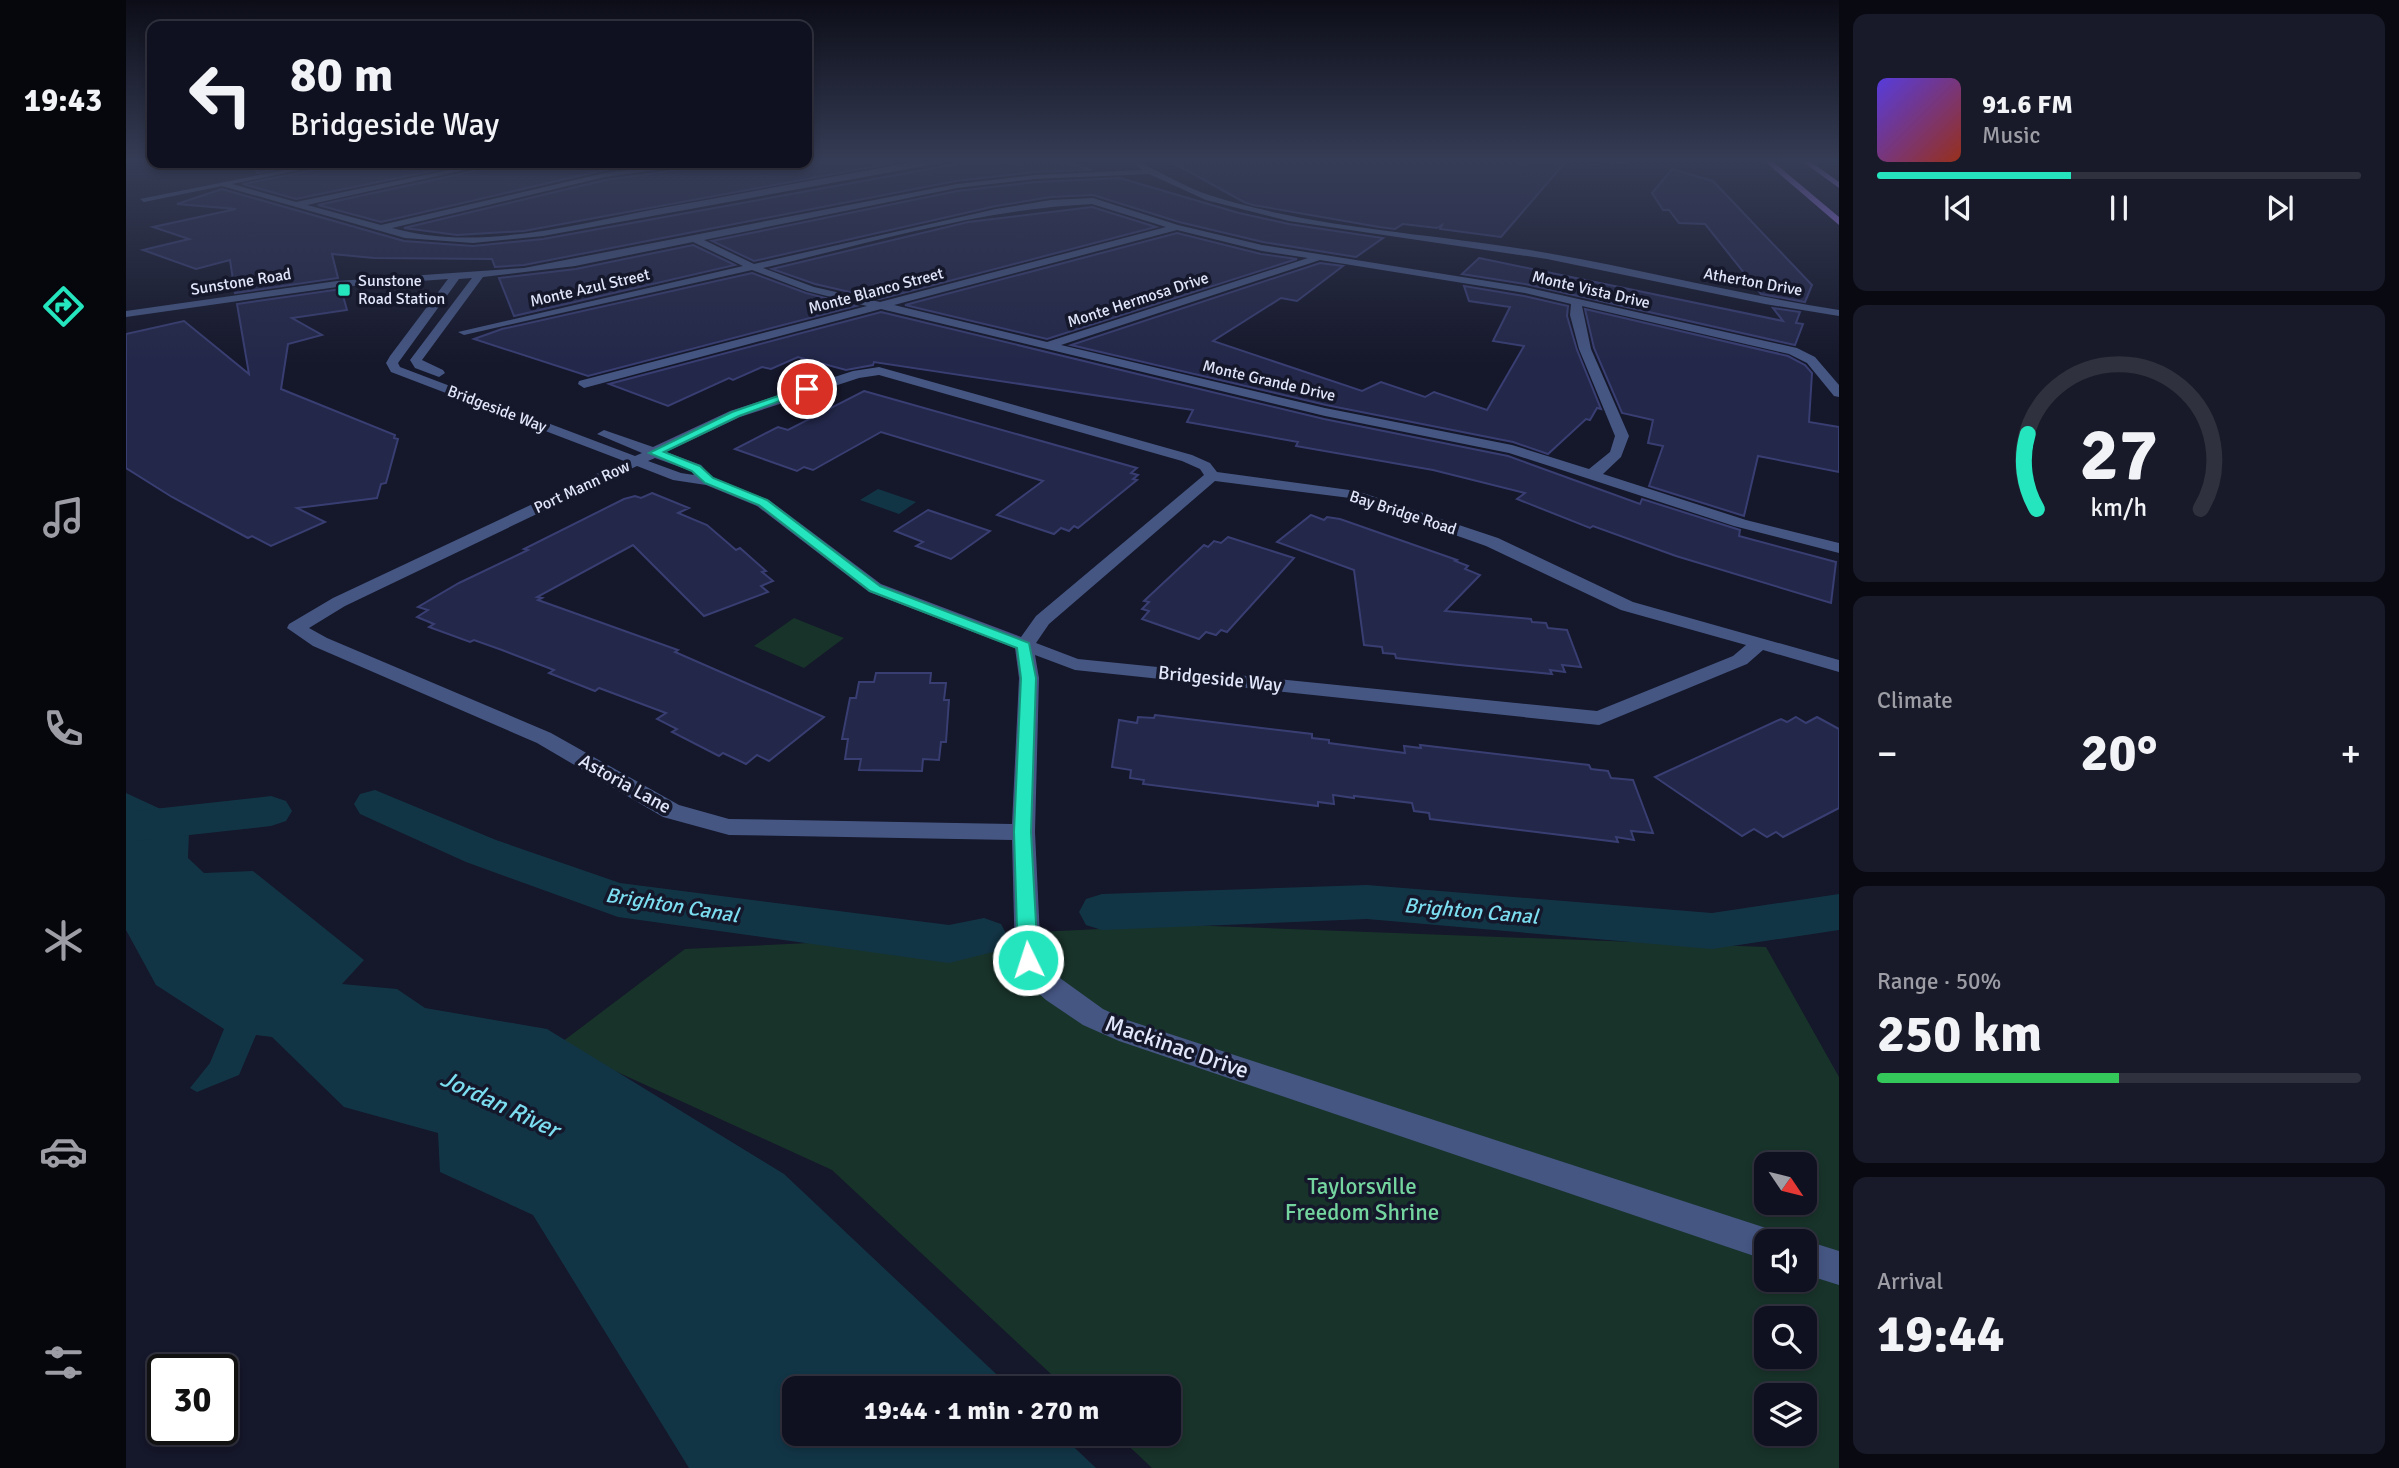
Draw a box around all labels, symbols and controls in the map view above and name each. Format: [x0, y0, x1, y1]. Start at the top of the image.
text: 80 m [290, 45, 393, 105]
icon: left [175, 49, 266, 140]
text: 19:43 [24, 81, 102, 120]
text: 91.6 FM [1982, 89, 2073, 121]
text: Bridgeside Way [290, 105, 499, 144]
text: Music [1982, 121, 2040, 150]
icon: previous [1939, 189, 1977, 227]
icon: pause [2100, 189, 2138, 227]
icon: next [2261, 189, 2299, 227]
street label: Monte Blanco Street [806, 263, 946, 319]
street label: Atherton Drive [1702, 263, 1804, 301]
street label: Sunstone Road [189, 264, 293, 300]
street label: Monte Azul Street [528, 264, 652, 312]
street label: Monte Vista Drive [1530, 267, 1652, 313]
street label: Monte Hermosa Drive [1065, 268, 1211, 332]
place label: Sunstone Road Station [358, 271, 445, 309]
icon: directions [39, 282, 88, 331]
marker: Sunstone Road Station [336, 282, 352, 298]
street label: Monte Grande Drive [1201, 356, 1337, 406]
pin [777, 359, 837, 419]
icon: arrive [788, 370, 826, 408]
street label: Bridgeside Way [445, 381, 550, 437]
text: 27 [2080, 412, 2158, 501]
street label: Port Mann Row [531, 456, 633, 518]
street label: Bay Bridge Road [1347, 486, 1459, 540]
text: km/h [2091, 492, 2147, 523]
icon: music [39, 493, 88, 542]
street label: Bridgeside Way [1157, 661, 1283, 697]
text: Climate [1877, 686, 1953, 715]
icon: phone [39, 704, 88, 753]
text: 20° [2081, 721, 2157, 785]
text: − [1877, 730, 1898, 777]
text: + [2340, 730, 2361, 777]
street label: Astoria Lane [575, 749, 675, 819]
water label: Brighton Canal [604, 882, 742, 929]
water label: Brighton Canal [1403, 892, 1541, 930]
icon: climate [39, 916, 88, 965]
position arrow [991, 923, 1065, 997]
text: Range · 50% [1877, 967, 2001, 996]
text: 250 km [1877, 1002, 2042, 1066]
street label: Mackinac Drive [1101, 1009, 1253, 1085]
water label: Jordan River [436, 1064, 567, 1146]
icon: car [39, 1127, 88, 1176]
north arrow [1754, 1152, 1816, 1214]
map controls [1754, 1152, 1817, 1446]
park label: Taylorsville Freedom Shrine [1285, 1172, 1439, 1227]
button: sound [1754, 1229, 1817, 1292]
text: Arrival [1877, 1267, 1943, 1296]
text: 19:44 [1877, 1302, 2005, 1366]
button: search [1754, 1306, 1817, 1369]
icon: filters [39, 1338, 88, 1387]
speed limit sign: 30 [147, 1354, 238, 1445]
button: layers [1754, 1383, 1817, 1446]
text: 19:44 · 1 min · 270 m [864, 1395, 1099, 1427]

